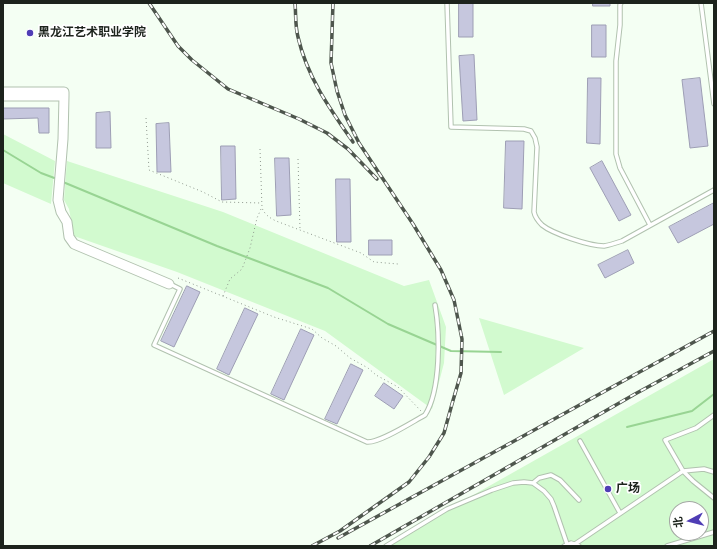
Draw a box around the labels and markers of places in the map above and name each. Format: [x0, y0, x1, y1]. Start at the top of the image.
place label: 黑龙江艺术职业学院 [38, 26, 146, 40]
marker: 黑龙江艺术职业学院 [25, 28, 35, 38]
place label: 广场 [616, 482, 640, 496]
marker: 广场 [603, 484, 613, 494]

